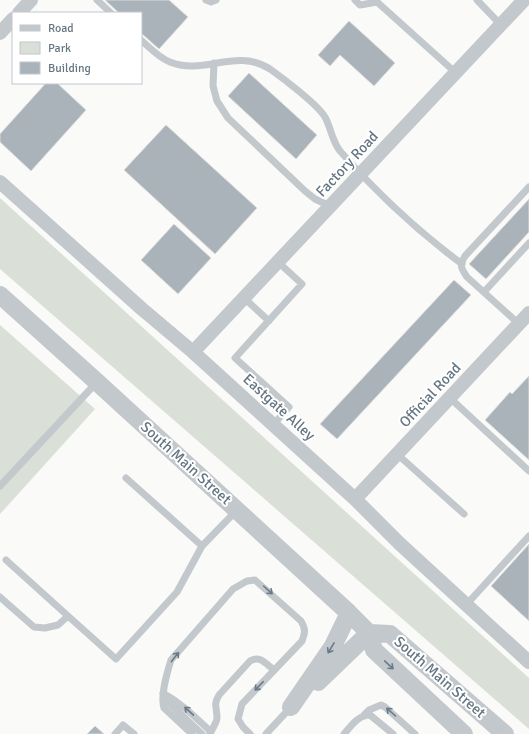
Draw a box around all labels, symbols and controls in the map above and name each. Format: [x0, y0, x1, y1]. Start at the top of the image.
legend [12, 12, 142, 84]
text: Road [48, 21, 74, 36]
text: Park [48, 41, 71, 56]
text: Building [48, 61, 91, 76]
street label: Factory Road [312, 127, 382, 201]
street label: Official Road [395, 359, 465, 431]
street label: Eastgate Alley [239, 370, 319, 444]
street label: South Main Street [137, 418, 235, 508]
one-way arrow [262, 586, 273, 595]
street label: South Main Street [391, 632, 489, 722]
one-way arrow [327, 642, 335, 654]
one-way arrow [171, 651, 179, 662]
one-way arrow [384, 660, 394, 669]
one-way arrow [254, 681, 263, 691]
one-way arrow [184, 706, 194, 716]
one-way arrow [386, 707, 396, 717]

